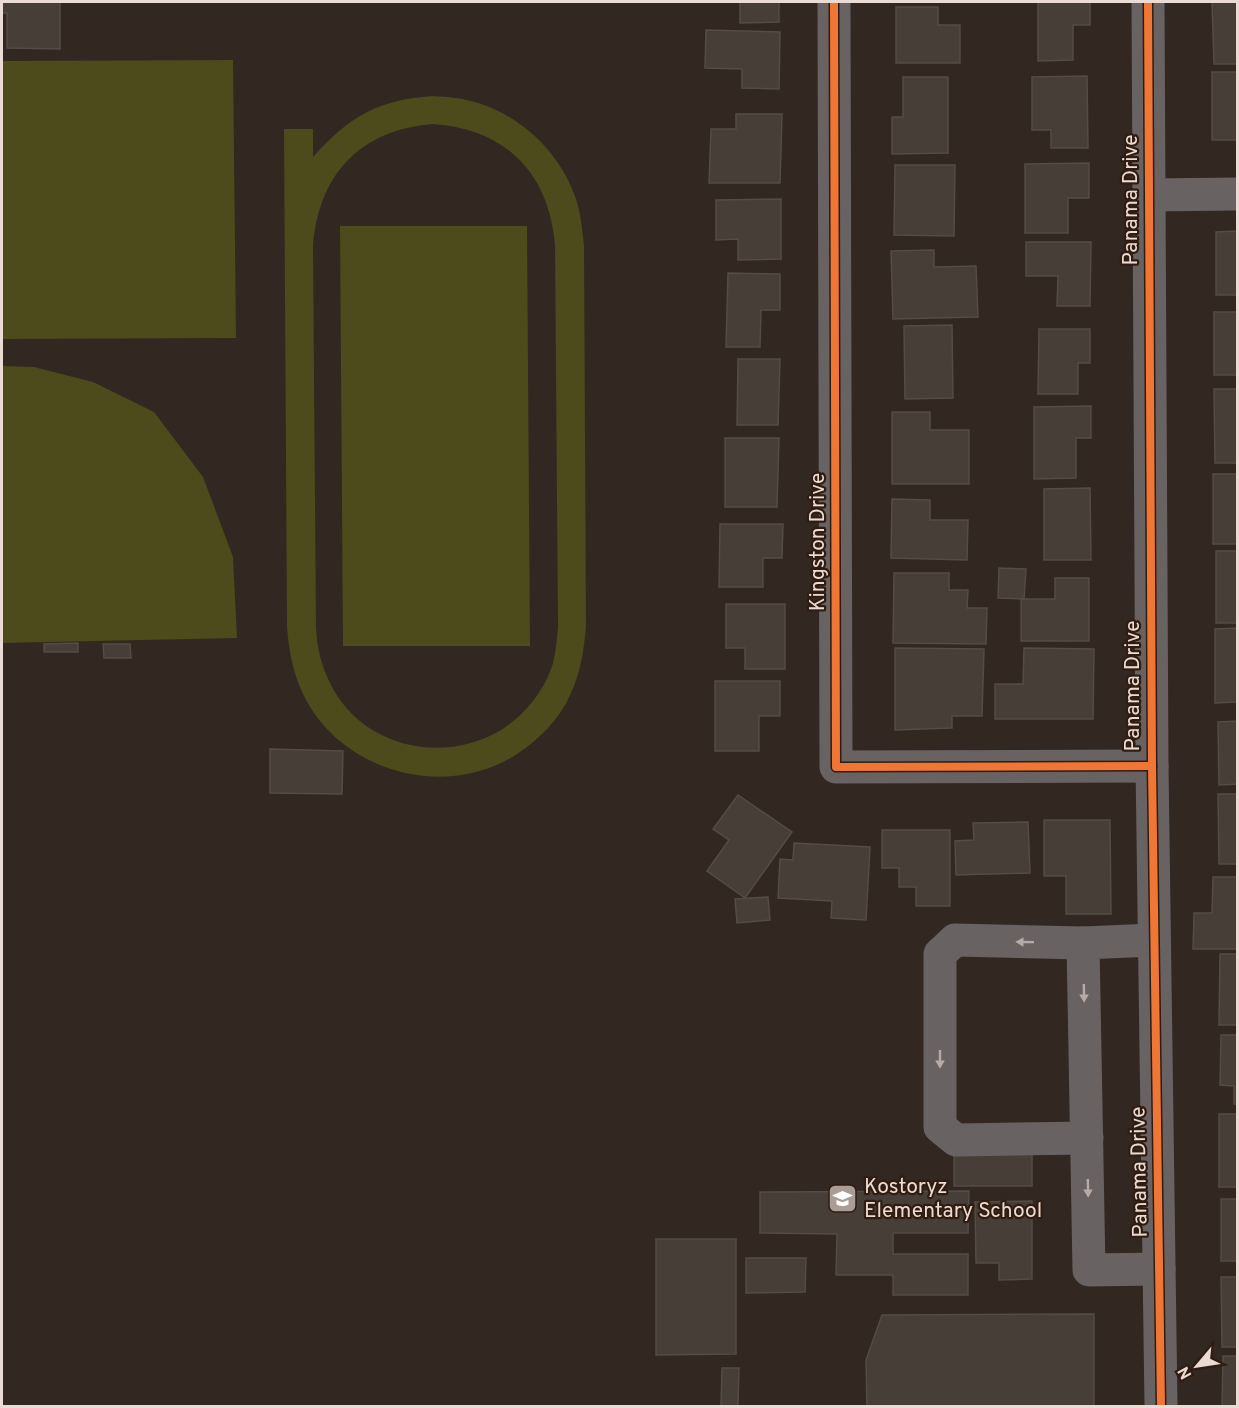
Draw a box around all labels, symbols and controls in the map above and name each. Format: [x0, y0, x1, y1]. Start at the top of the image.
street label: Panama Drive [1118, 135, 1145, 266]
street label: Kingston Drive [805, 473, 832, 611]
street label: Panama Drive [1120, 621, 1147, 752]
one-way arrow [1016, 937, 1035, 946]
one-way arrow [1079, 984, 1089, 1003]
one-way arrow [935, 1049, 945, 1068]
street label: Panama Drive [1125, 1106, 1155, 1238]
place label: Kostoryz Elementary School [864, 1174, 1042, 1225]
one-way arrow [1083, 1179, 1092, 1198]
school or university icon: Kostoryz Elementary School [827, 1183, 859, 1215]
north arrow [1167, 1336, 1227, 1396]
text: N [1174, 1362, 1197, 1382]

